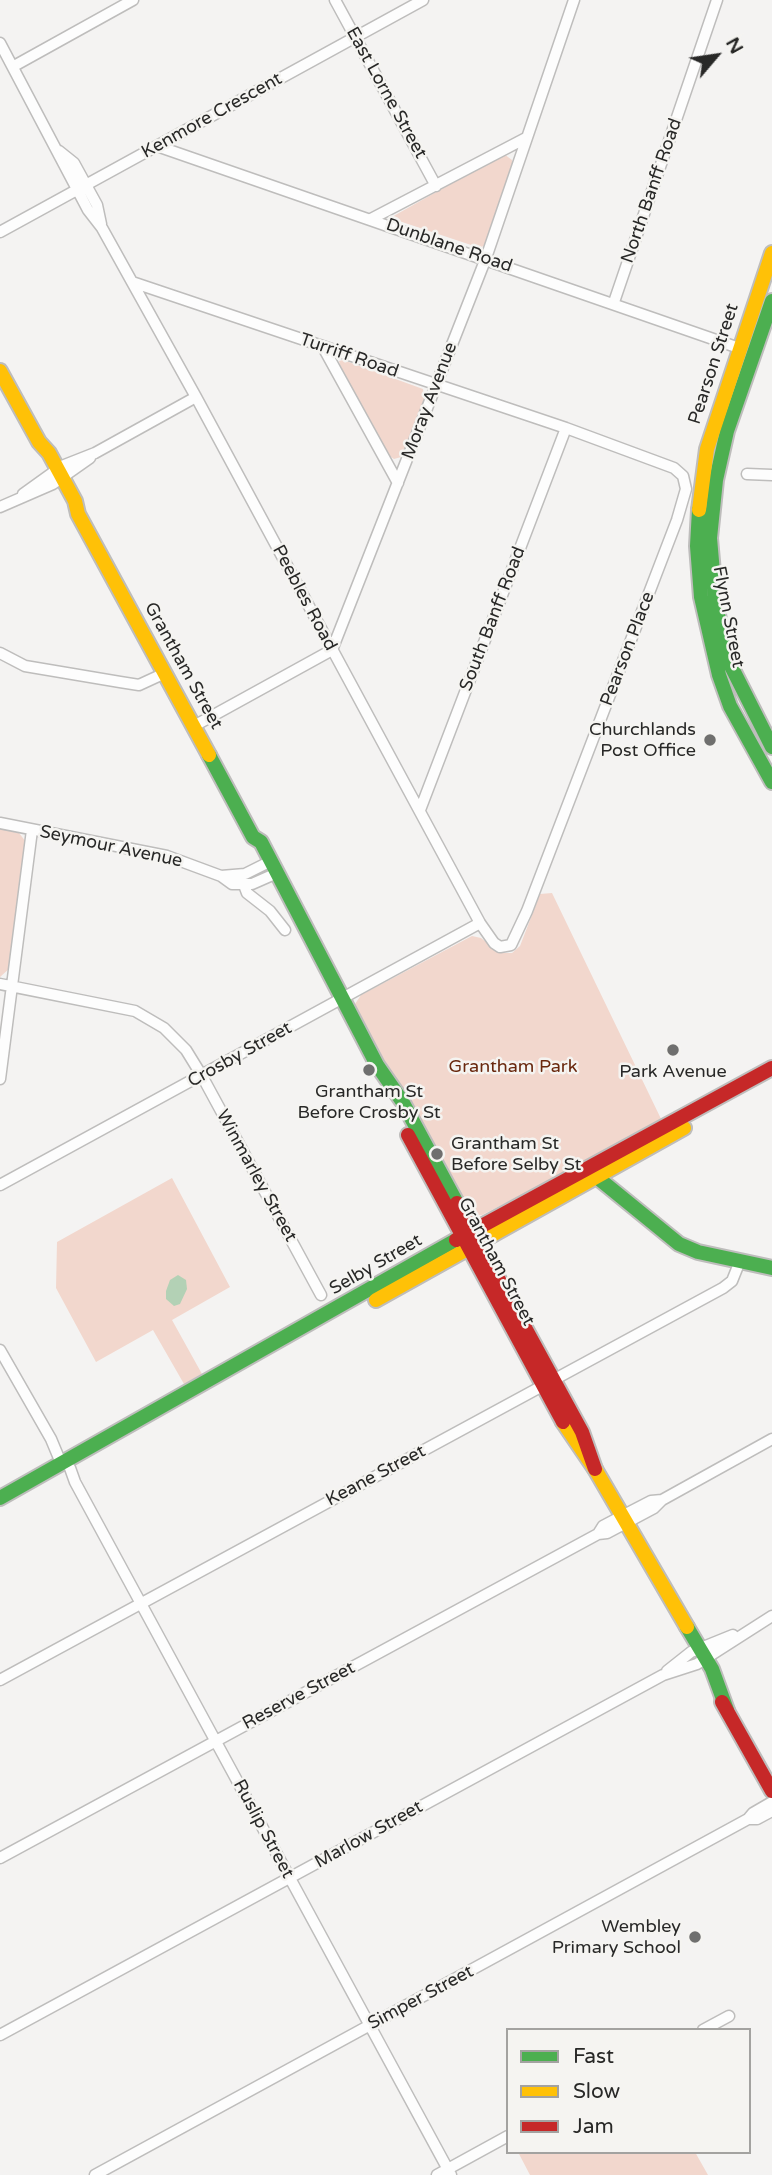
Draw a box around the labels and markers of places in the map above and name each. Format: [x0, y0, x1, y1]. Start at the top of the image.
place label: Churchlands Post Office [589, 719, 696, 762]
marker: Churchlands Post Office [702, 732, 718, 748]
marker: Park Avenue [665, 1042, 681, 1058]
place label: Park Avenue [619, 1061, 727, 1083]
marker: Grantham St Before Crosby St [361, 1062, 377, 1078]
place label: Grantham St Before Crosby St [297, 1081, 441, 1124]
place label: Grantham St Before Selby St [451, 1133, 581, 1176]
marker: Grantham St Before Selby St [429, 1146, 445, 1162]
place label: Wembley Primary School [552, 1916, 681, 1958]
marker: Wembley Primary School [687, 1929, 703, 1945]

